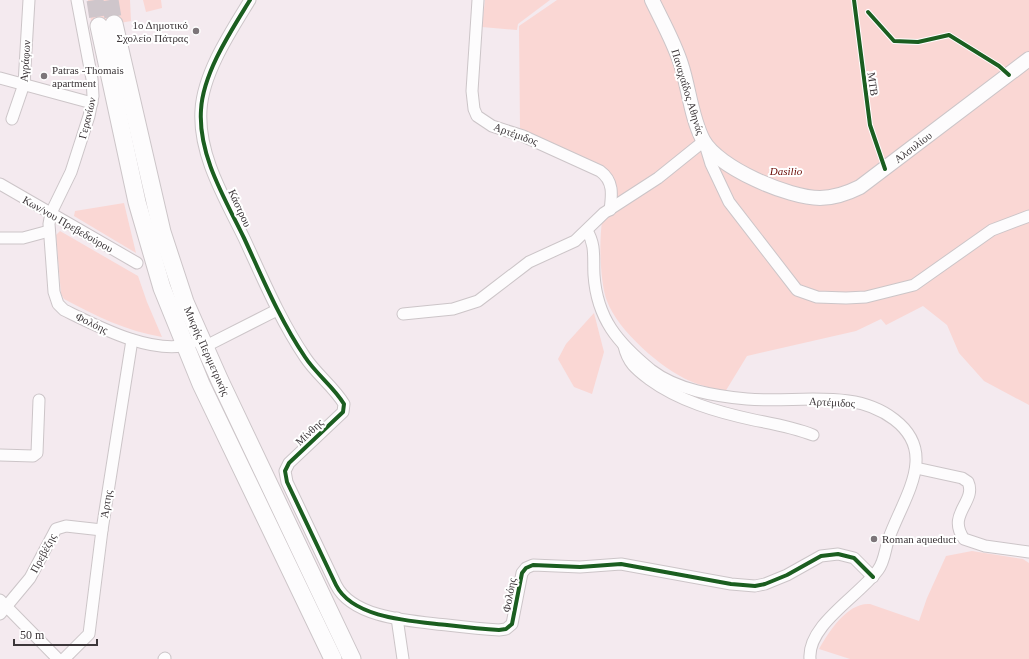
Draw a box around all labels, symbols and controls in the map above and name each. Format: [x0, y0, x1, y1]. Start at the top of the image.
place label: 1ο Δημοτικό Σχολείο Πάτρας [117, 19, 189, 44]
marker: 1ο Δημοτικό Σχολείο Πάτρας [191, 26, 201, 36]
street label: Αγράφων [18, 40, 32, 82]
street label: Παναχαΐδος Αθηνάς [669, 48, 707, 137]
place label: Patras -Thomais apartment [52, 64, 124, 89]
marker: Patras -Thomais apartment [39, 71, 49, 81]
street label: MTB [865, 71, 881, 97]
street label: Γερανίων [76, 96, 98, 140]
street label: Αρτέμιδος [492, 120, 540, 148]
street label: Αλσυλίου [892, 129, 935, 165]
park label: Dasilio [769, 165, 803, 177]
street label: Κάστρου [226, 187, 254, 229]
street label: Κων/νου Πρεβεδούρου [21, 193, 116, 255]
street label: Μικρής Περιμετρικής [182, 304, 232, 398]
street label: Φολόης [74, 310, 111, 336]
street label: Αρτέμιδος [809, 395, 856, 409]
street label: Μίνθης [293, 416, 326, 448]
street label: Άρτης [98, 489, 114, 519]
street label: Πρεβέζης [28, 531, 59, 575]
place label: Roman aqueduct [882, 533, 956, 545]
marker: Roman aqueduct [869, 534, 879, 544]
street label: Φολόης [500, 576, 518, 613]
scale bar [14, 621, 97, 647]
text: 50 m [20, 628, 45, 642]

